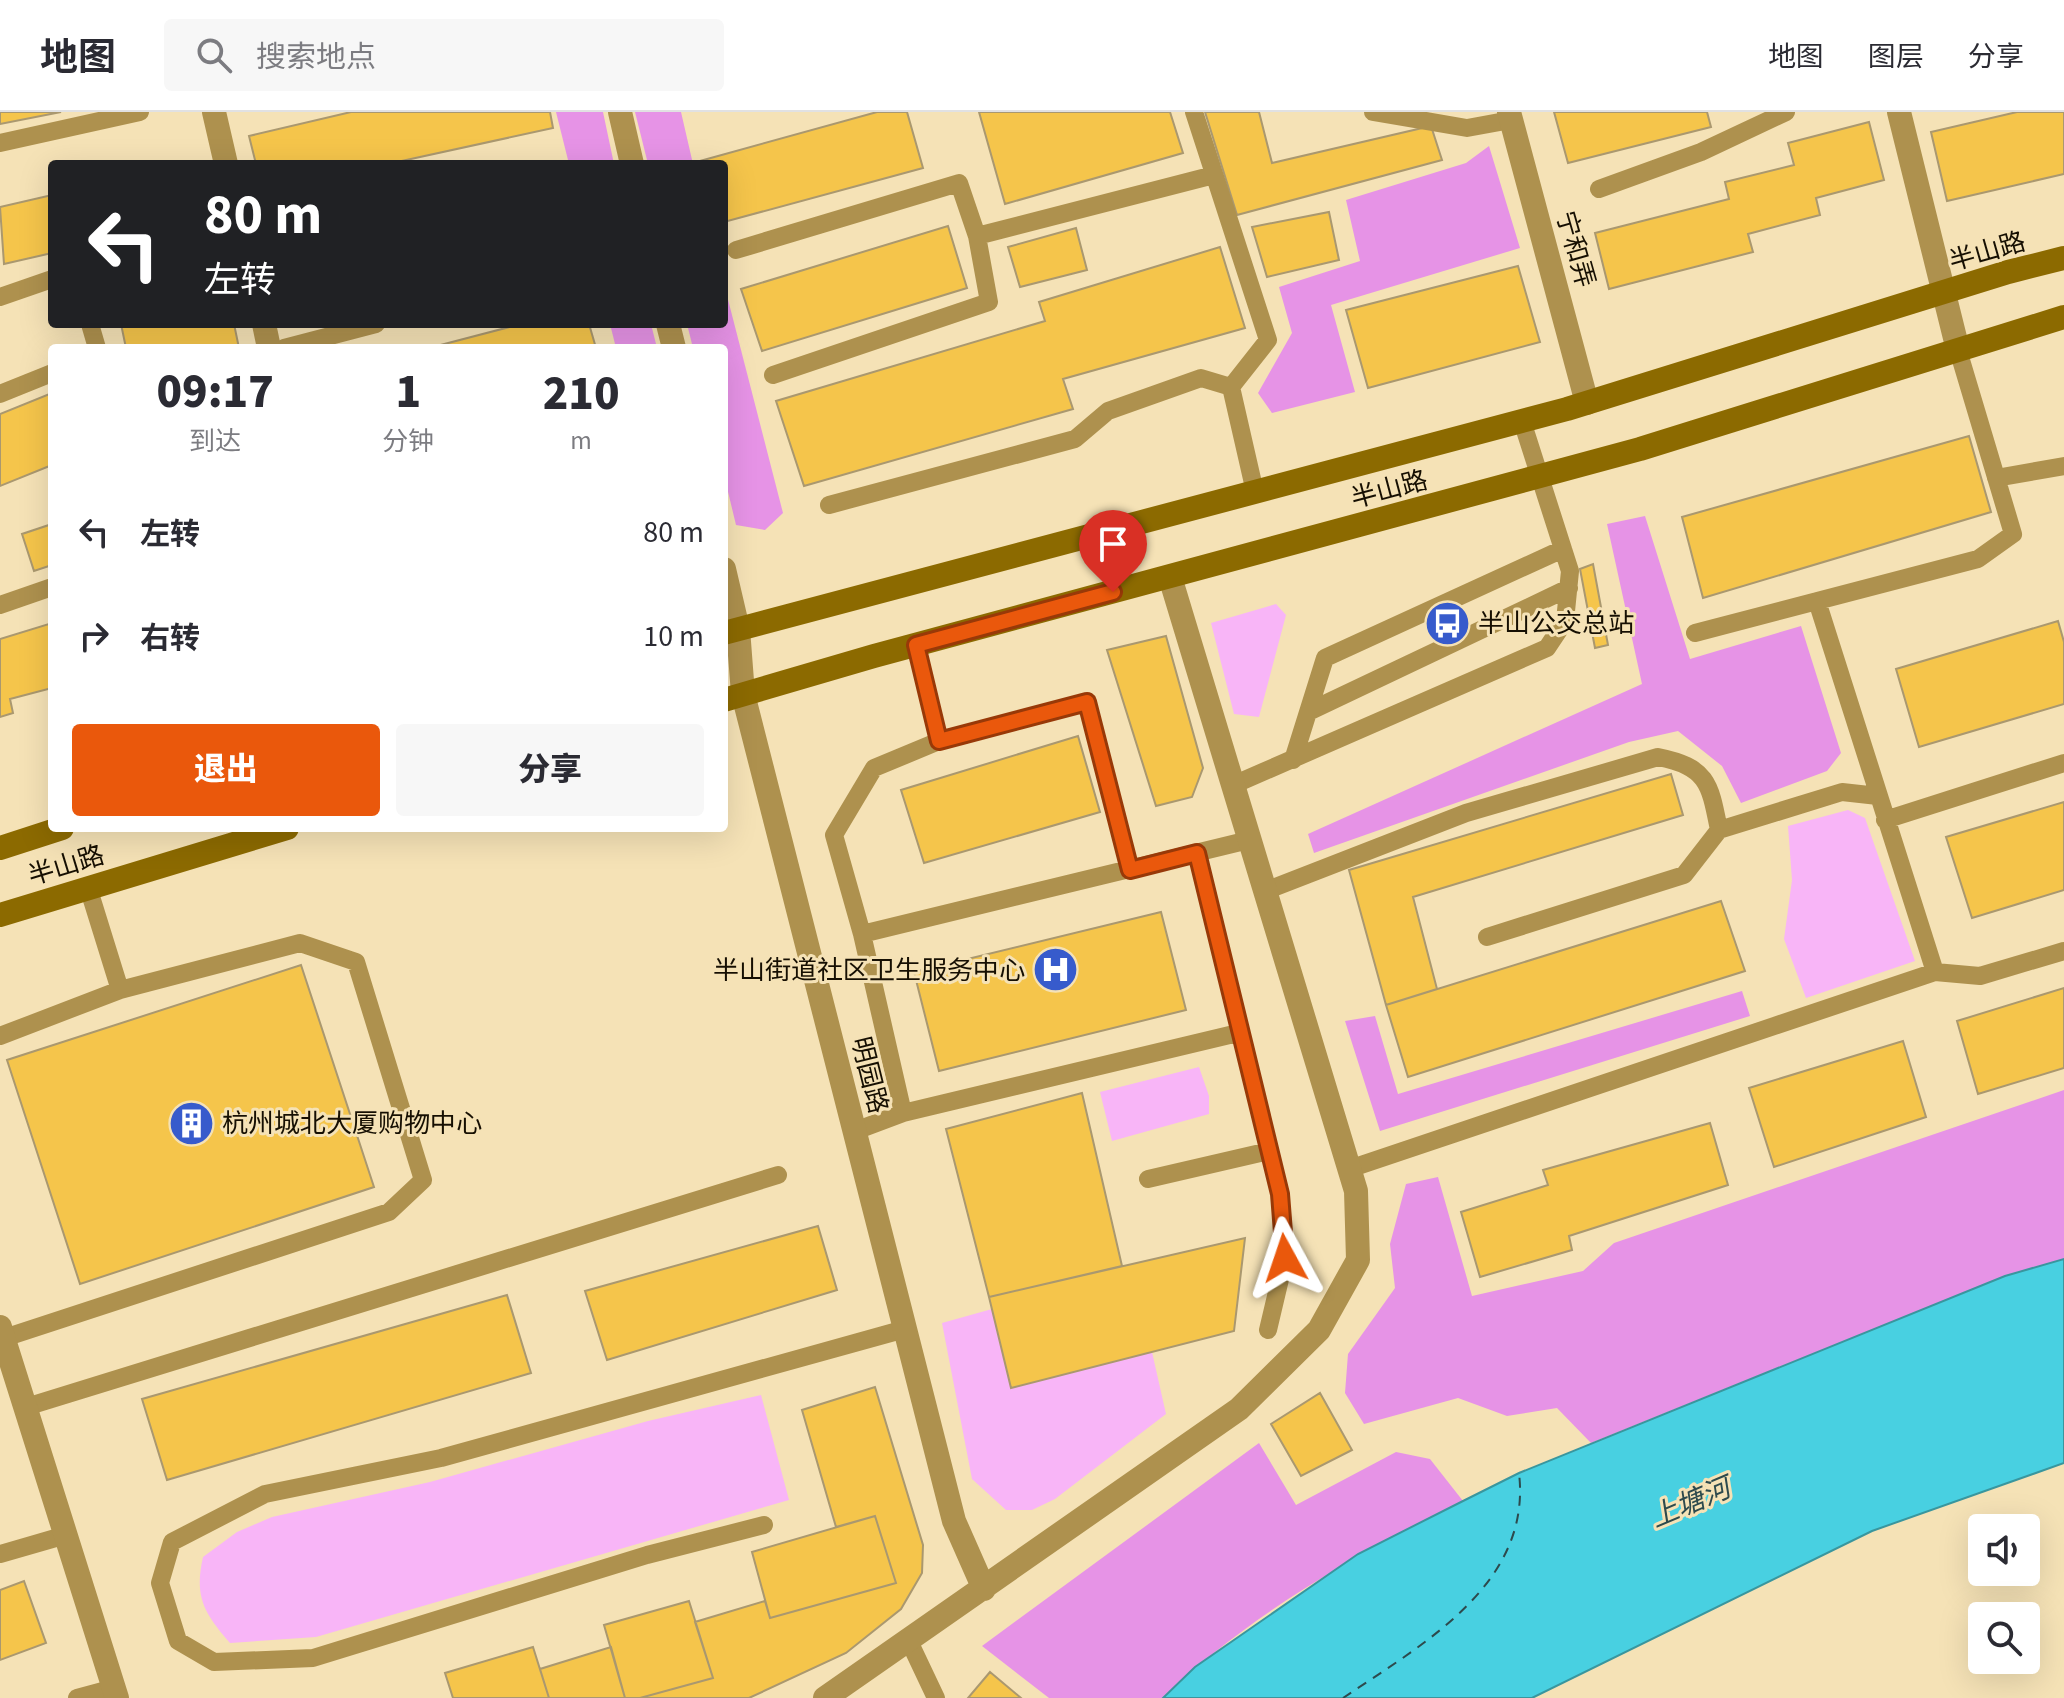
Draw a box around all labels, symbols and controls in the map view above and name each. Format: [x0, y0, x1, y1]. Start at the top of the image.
search box [164, 19, 724, 91]
text: 地图 [40, 31, 116, 85]
icon: search [192, 33, 236, 77]
text: 搜索地点 [256, 36, 376, 79]
text: 地图 [1768, 37, 1824, 77]
text: 图层 [1868, 37, 1924, 77]
text: 分享 [1968, 37, 2024, 77]
text: 80 m [204, 176, 322, 255]
icon: left [72, 192, 176, 296]
street label: 宁和弄 [1547, 207, 1604, 292]
street label: 半山路 [1945, 223, 2030, 280]
text: 左转 [204, 255, 276, 306]
text: 09:17 [156, 358, 274, 426]
text: 1 [395, 358, 421, 426]
text: 210 [543, 360, 620, 428]
text: m [570, 422, 592, 459]
text: 到达 [189, 423, 241, 460]
text: 分钟 [382, 423, 434, 460]
street label: 半山路 [1347, 462, 1432, 517]
icon: left [72, 510, 116, 554]
pin [1079, 510, 1147, 592]
text: 80 m [643, 511, 704, 554]
text: 左转 [140, 513, 200, 556]
icon: arrive [1091, 522, 1135, 566]
bus stop icon: 半山公交总站 [1423, 599, 1471, 647]
place label: 半山公交总站 [1478, 605, 1634, 642]
icon: right [72, 614, 116, 658]
text: 10 m [643, 615, 704, 658]
text: 右转 [140, 617, 200, 660]
button: 退出 [72, 724, 380, 816]
button: 分享 [396, 724, 704, 816]
street label: 半山路 [23, 836, 109, 895]
hospital icon: 半山街道社区卫生服务中心 [1032, 946, 1080, 994]
place label: 半山街道社区卫生服务中心 [713, 952, 1025, 989]
street label: 明园路 [842, 1033, 897, 1117]
building icon: 杭州城北大厦购物中心 [167, 1099, 215, 1147]
place label: 杭州城北大厦购物中心 [222, 1105, 482, 1142]
position arrow [1243, 1216, 1327, 1300]
water label: 上塘河 [1644, 1466, 1741, 1538]
map controls [1968, 1514, 2040, 1674]
button: sound [1968, 1514, 2040, 1586]
button: search [1968, 1602, 2040, 1674]

